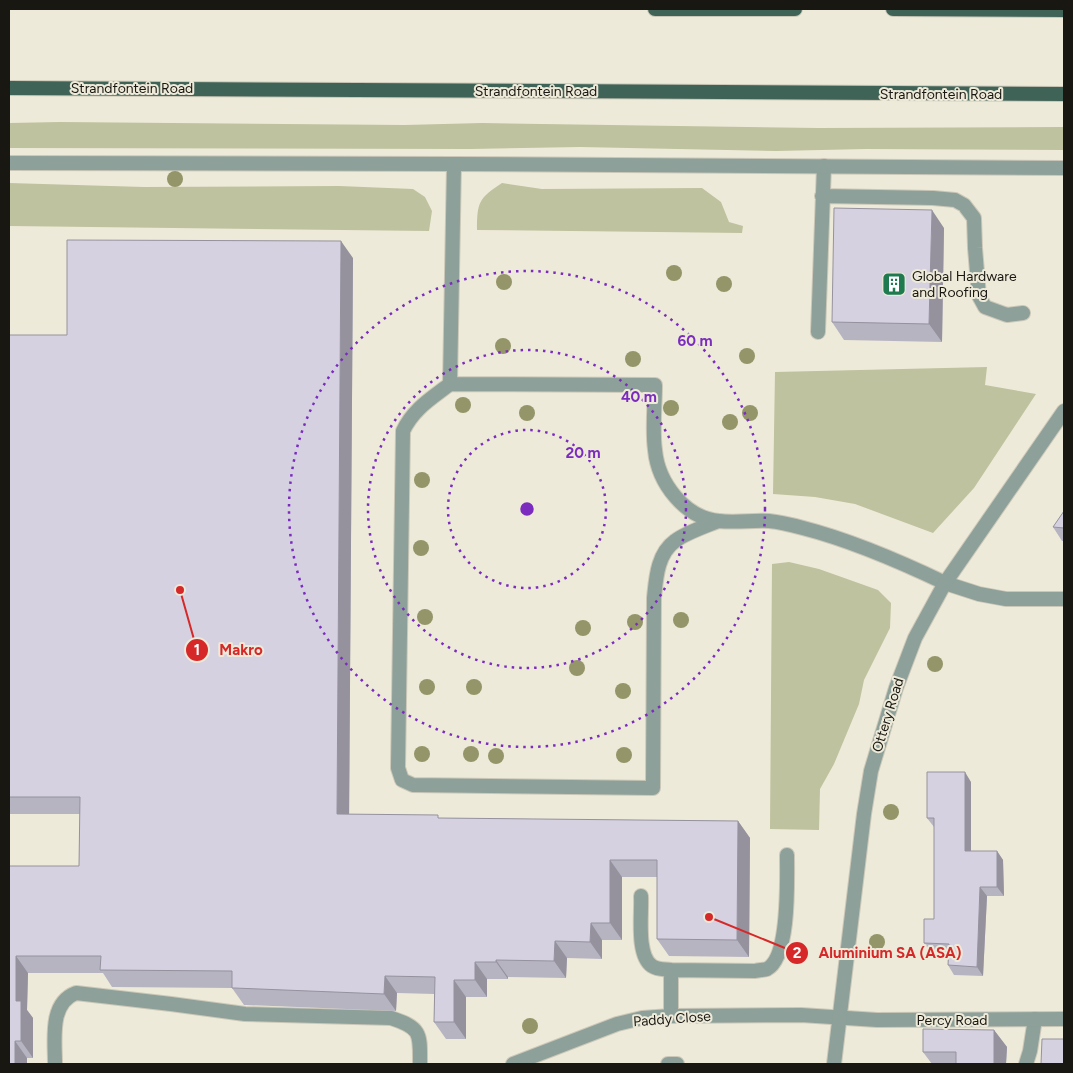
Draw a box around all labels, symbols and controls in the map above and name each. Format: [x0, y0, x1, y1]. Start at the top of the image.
street label: Strandfontein Road [71, 80, 193, 97]
street label: Strandfontein Road [475, 83, 597, 100]
street label: Strandfontein Road [880, 86, 1002, 103]
place label: Global Hardware and Roofing [912, 268, 1017, 301]
building icon: Global Hardware and Roofing [881, 271, 907, 297]
text: 60 m [677, 332, 713, 350]
text: 40 m [621, 388, 657, 406]
text: 20 m [565, 444, 601, 462]
centre of rings [518, 500, 536, 518]
callout: Makro [185, 635, 273, 665]
text: 1 [194, 641, 200, 659]
text: Makro [219, 641, 263, 659]
street label: Ottery Road [869, 676, 907, 754]
callout: Aluminium SA (ASA) [784, 938, 972, 968]
text: 2 [793, 944, 802, 962]
text: Aluminium SA (ASA) [819, 944, 962, 962]
street label: Paddy Close [633, 1008, 712, 1030]
street label: Percy Road [917, 1012, 987, 1029]

